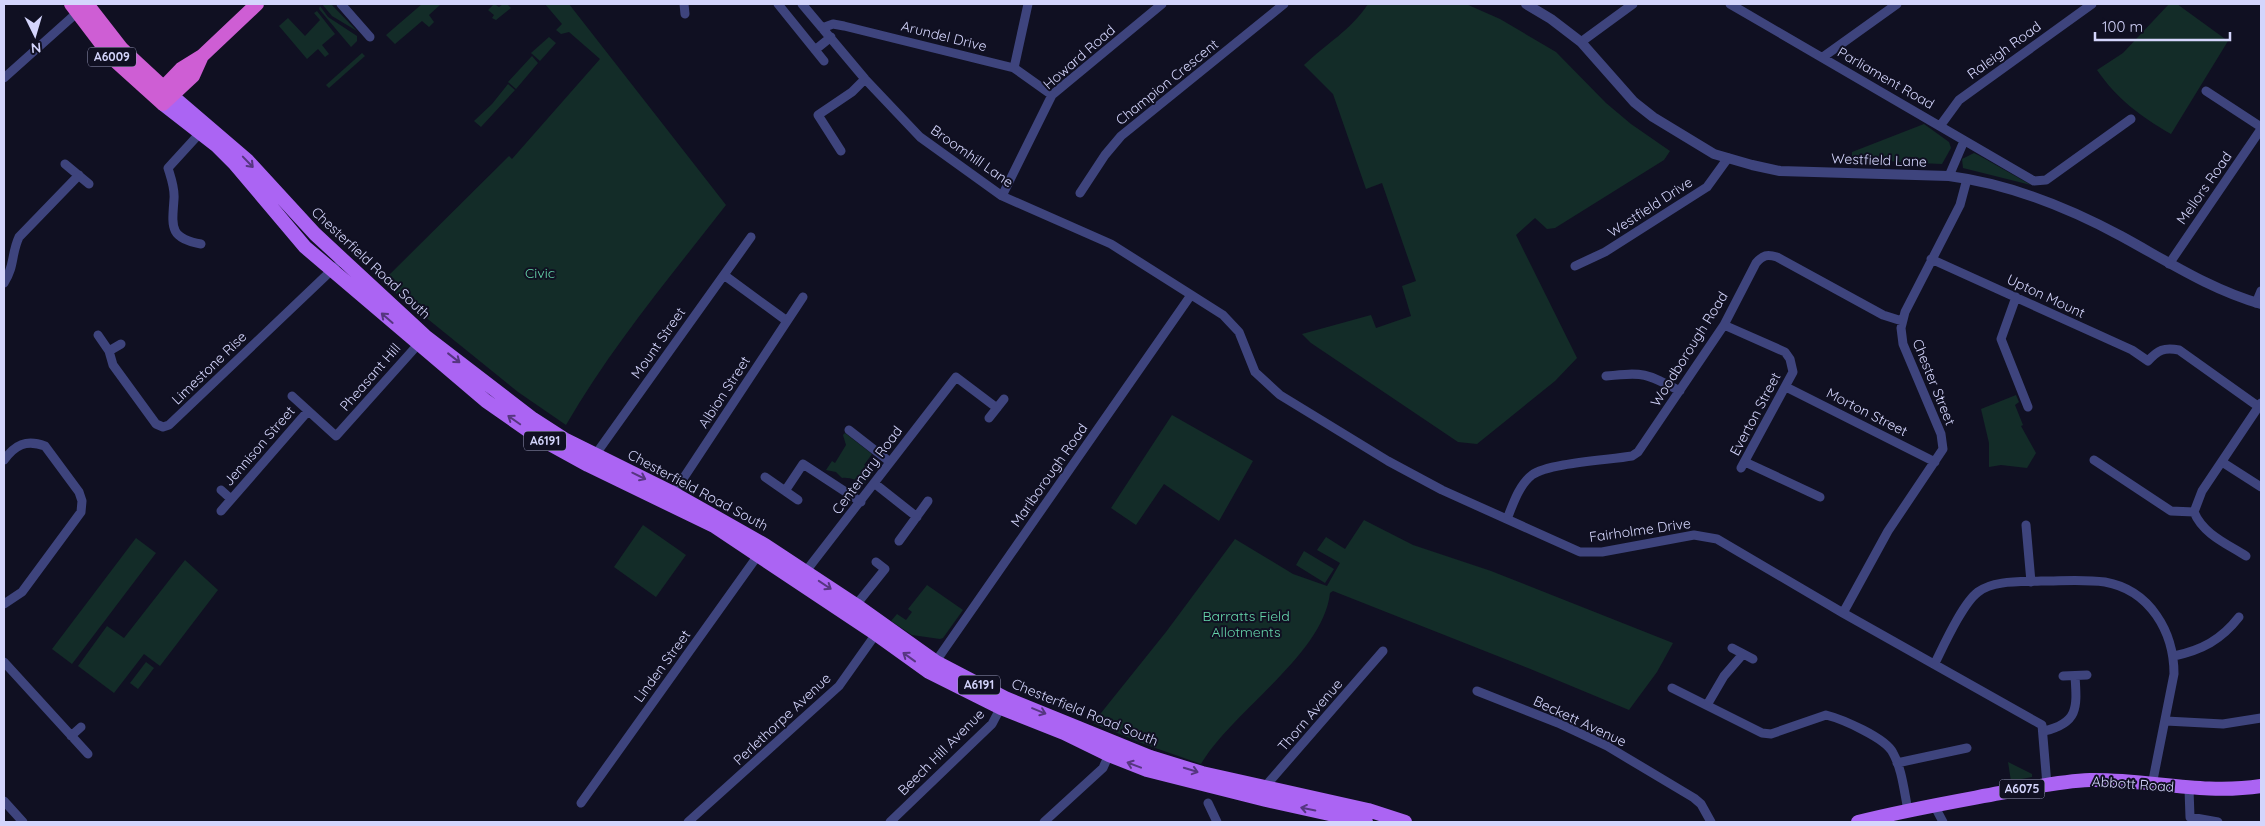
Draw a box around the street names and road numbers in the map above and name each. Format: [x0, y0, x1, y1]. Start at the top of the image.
street label: Arundel Drive [899, 17, 989, 55]
street label: Raleigh Road [1963, 17, 2045, 83]
street label: Howard Road [1039, 21, 1119, 93]
street label: Champion Crescent [1112, 35, 1222, 129]
street label: Parliament Road [1834, 43, 1938, 113]
road number: A6009 [88, 48, 136, 66]
street label: Broomhill Lane [927, 121, 1017, 191]
street label: Mellors Road [2172, 148, 2236, 228]
street label: Westfield Lane [1831, 149, 1927, 171]
street label: Westfield Drive [1604, 173, 1696, 241]
street label: Chesterfield Road South [308, 203, 434, 323]
street label: Upton Mount [2004, 270, 2088, 322]
street label: Woodborough Road [1646, 288, 1732, 410]
street label: Mount Street [627, 304, 689, 382]
street label: Limestone Rise [168, 328, 250, 408]
street label: Chester Street [1908, 336, 1960, 428]
street label: Pheasant Hill [336, 339, 404, 415]
street label: Albion Street [694, 352, 754, 431]
street label: Everton Street [1726, 369, 1785, 459]
street label: Morton Street [1823, 384, 1911, 440]
street label: Jennison Street [219, 402, 299, 490]
street label: Marlborough Road [1007, 420, 1091, 530]
street label: Centenary Road [828, 422, 906, 518]
road number: A6191 [524, 432, 566, 451]
street label: Chesterfield Road South [625, 445, 771, 535]
street label: Fairholme Drive [1588, 514, 1692, 546]
street label: Linden Street [630, 626, 694, 706]
street label: Perlethorpe Avenue [729, 669, 835, 769]
street label: Chesterfield Road South [1009, 674, 1161, 750]
street label: Thorn Avenue [1274, 675, 1346, 755]
road number: A6191 [958, 676, 1000, 694]
street label: Beckett Avenue [1531, 692, 1629, 750]
street label: Beech Hill Avenue [894, 705, 988, 799]
street label: Abbott Road [2091, 772, 2175, 796]
road number: A6075 [2000, 780, 2044, 799]

